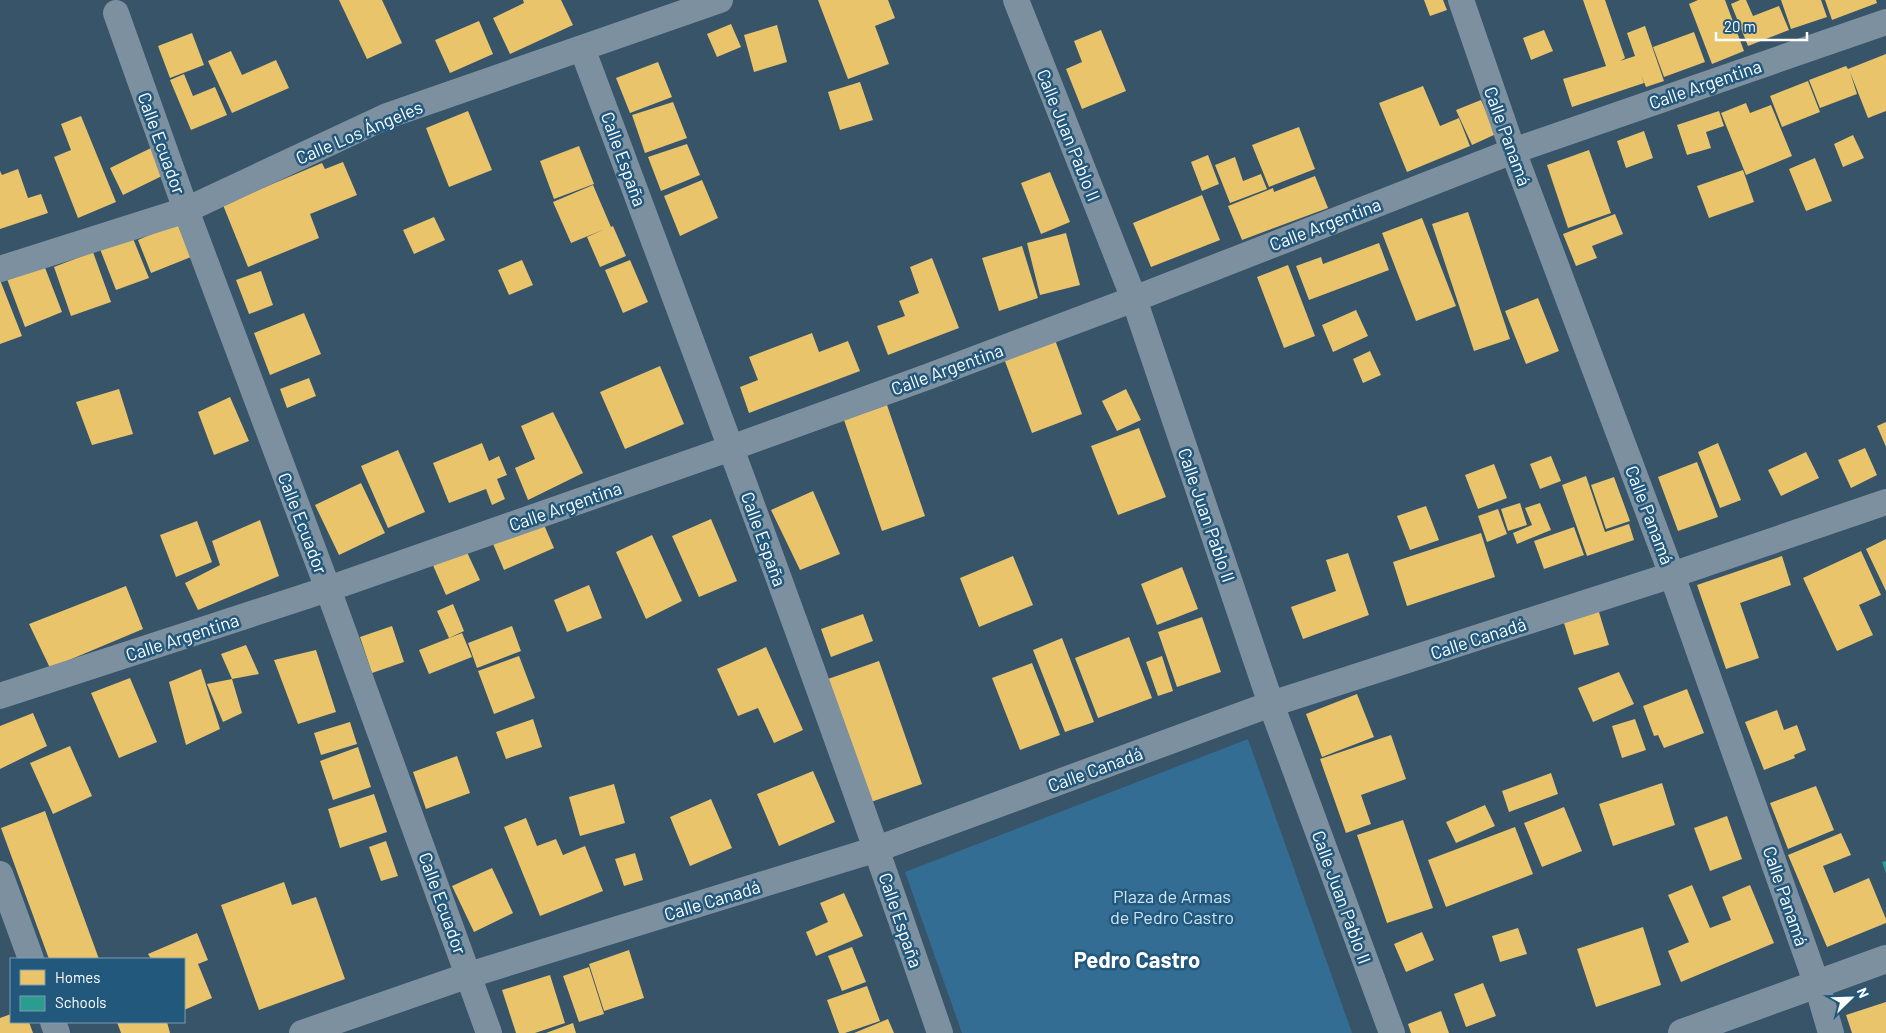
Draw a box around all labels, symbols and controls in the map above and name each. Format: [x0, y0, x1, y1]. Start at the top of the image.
scale bar [1716, 10, 1807, 42]
text: 20 m [1724, 17, 1756, 35]
street label: Calle Argentina [1646, 54, 1764, 114]
street label: Calle Juan Pablo II [1032, 66, 1106, 204]
street label: Calle Panamá [1480, 83, 1536, 189]
street label: Calle Ecuador [133, 89, 191, 197]
street label: Calle Los Ángeles [292, 95, 426, 169]
street label: Calle España [597, 109, 651, 209]
street label: Calle Argentina [1266, 193, 1384, 255]
street label: Calle Argentina [888, 339, 1006, 399]
street label: Calle Juan Pablo II [1174, 445, 1240, 585]
street label: Calle Panamá [1621, 462, 1679, 568]
street label: Calle Ecuador [274, 469, 333, 577]
street label: Calle Argentina [506, 476, 624, 536]
street label: Calle España [737, 489, 791, 589]
street label: Calle Argentina [123, 608, 241, 666]
street label: Calle Canadá [1427, 612, 1529, 664]
street label: Calle Canadá [1045, 742, 1145, 796]
street label: Calle Juan Pablo II [1308, 827, 1376, 967]
street label: Calle Panamá [1759, 843, 1813, 949]
street label: Calle Ecuador [414, 849, 472, 957]
street label: Calle España [874, 870, 928, 970]
street label: Calle Canadá [661, 875, 763, 925]
park label: Plaza de Armas de Pedro Castro [1110, 885, 1234, 928]
district label: Pedro Castro [1074, 946, 1200, 972]
legend [10, 958, 185, 1023]
text: Homes [55, 968, 100, 986]
north arrow [1826, 973, 1876, 1023]
text: N [1854, 985, 1873, 1000]
text: Schools [55, 993, 107, 1011]

